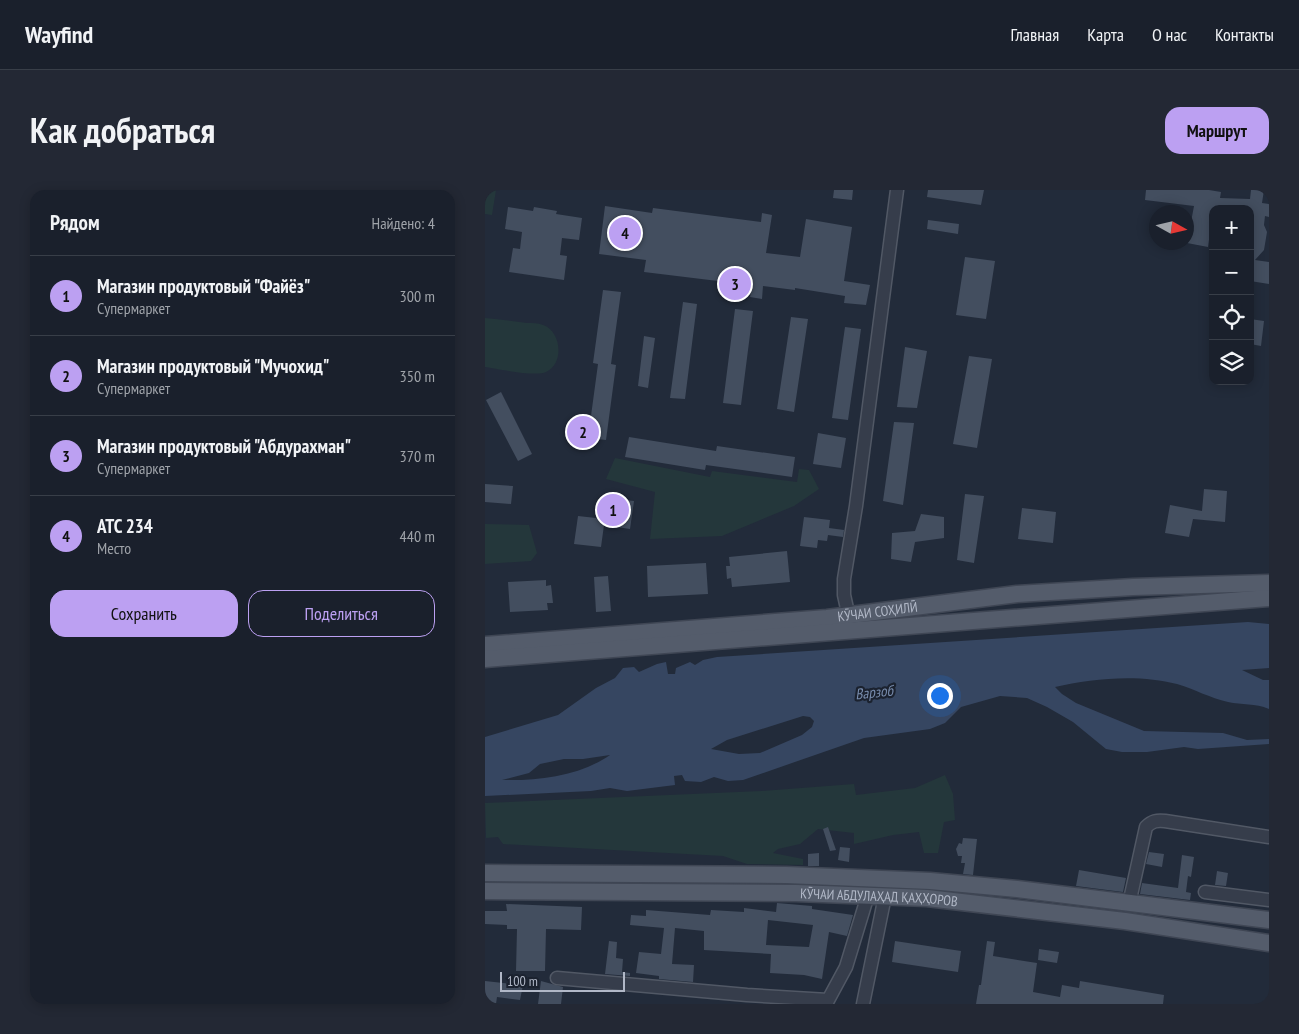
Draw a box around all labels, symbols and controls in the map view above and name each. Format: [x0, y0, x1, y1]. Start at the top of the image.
text: Wayfind [25, 19, 93, 50]
text: Главная [1011, 23, 1059, 46]
text: Карта [1087, 23, 1124, 46]
text: О нас [1152, 23, 1187, 46]
text: Контакты [1215, 23, 1274, 46]
text: Как добраться [30, 107, 215, 153]
button: Маршрут [1165, 107, 1269, 154]
north arrow [1149, 205, 1194, 250]
map controls [1209, 205, 1254, 385]
button: + [1209, 205, 1254, 250]
text: Рядом [50, 209, 100, 236]
text: Найдено: 4 [372, 213, 435, 233]
pin: 4 [609, 214, 641, 252]
button: − [1209, 250, 1254, 295]
pin: 3 [719, 265, 751, 303]
text: Магазин продуктовый "Файёз" [97, 274, 310, 298]
text: 1 [62, 286, 70, 306]
text: 300 m [400, 286, 435, 306]
button: locate [1209, 295, 1254, 340]
text: Супермаркет [97, 298, 170, 318]
button: layers [1209, 340, 1254, 385]
text: Магазин продуктовый "Мучохид" [97, 354, 329, 378]
text: 2 [62, 366, 70, 386]
text: 350 m [400, 366, 435, 386]
text: Супермаркет [97, 378, 170, 398]
pin: 2 [567, 413, 599, 451]
text: Магазин продуктовый "Абдурахман" [97, 434, 351, 458]
text: 3 [62, 446, 70, 466]
text: 370 m [400, 446, 435, 466]
text: Супермаркет [97, 458, 170, 478]
pin: 1 [597, 491, 629, 529]
text: АТС 234 [97, 514, 153, 538]
text: 4 [62, 526, 70, 546]
text: 440 m [400, 526, 435, 546]
text: Место [97, 538, 131, 558]
button: Сохранить [50, 590, 238, 637]
button: Поделиться [248, 590, 435, 637]
street label: КӮЧАИ СОҲИЛӢ [836, 598, 919, 626]
water label: Варзоб [854, 680, 896, 703]
your location [927, 683, 953, 709]
street label: КӮЧАИ АБДУЛАҲАД ҚАҲҲОРОВ [800, 884, 959, 910]
scale bar [500, 969, 625, 992]
text: 100 m [507, 972, 538, 990]

